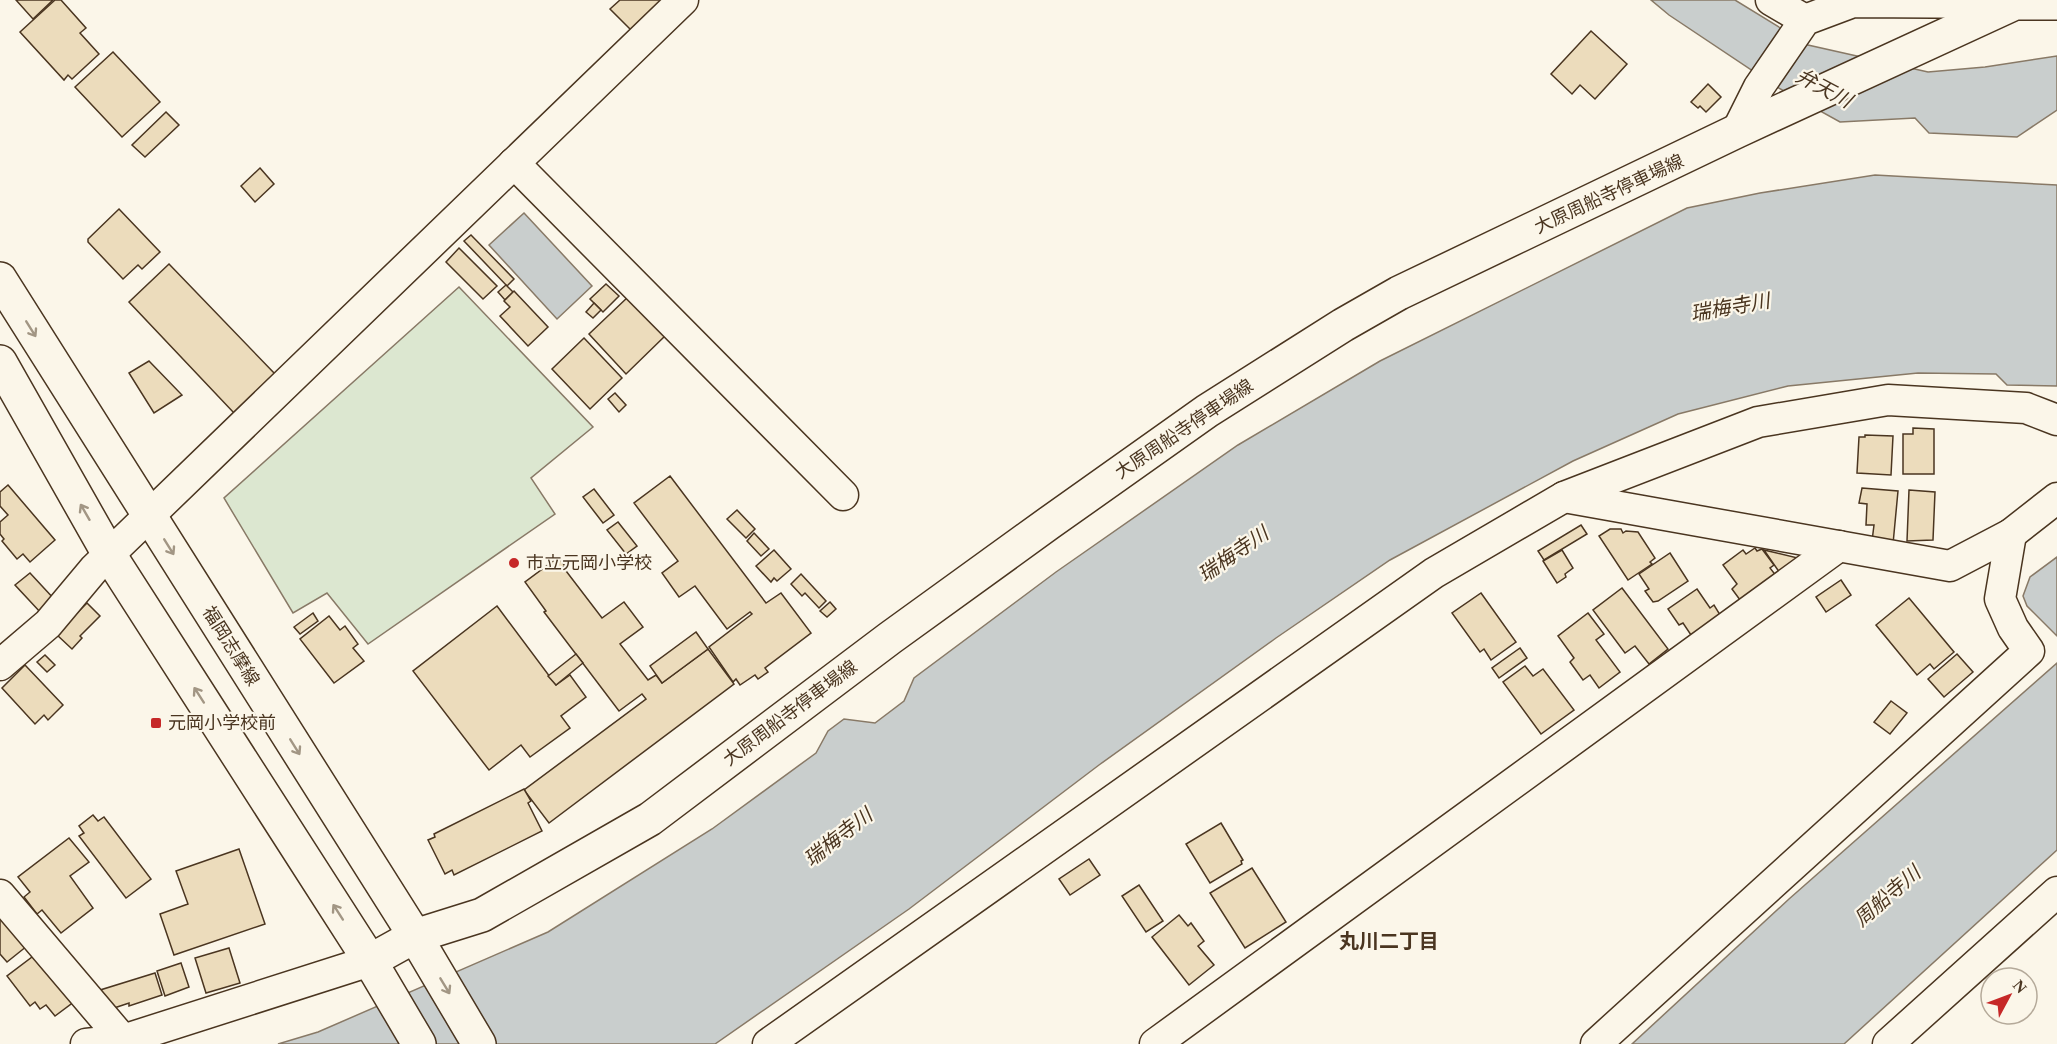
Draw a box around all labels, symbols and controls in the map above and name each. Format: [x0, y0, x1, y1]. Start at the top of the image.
water label: 弁天川 [1792, 64, 1857, 113]
street label: 大原周船寺停車場線 [1531, 151, 1687, 237]
water label: 瑞梅寺川 [1689, 289, 1773, 325]
one-way arrow [26, 320, 38, 337]
street label: 大原周船寺停車場線 [1111, 375, 1257, 483]
one-way arrow [79, 503, 90, 521]
water label: 瑞梅寺川 [1194, 521, 1274, 586]
one-way arrow [163, 538, 175, 555]
place label: 市立元岡小学校 [526, 553, 652, 573]
marker: 市立元岡小学校 [507, 556, 521, 570]
street label: 福岡志摩線 [199, 603, 263, 689]
street label: 大原周船寺停車場線 [719, 656, 861, 770]
one-way arrow [193, 687, 205, 704]
place label: 元岡小学校前 [168, 713, 276, 733]
marker: 元岡小学校前 [149, 716, 163, 730]
one-way arrow [289, 739, 302, 756]
water label: 瑞梅寺川 [800, 802, 878, 870]
water label: 周船寺川 [1850, 860, 1926, 931]
one-way arrow [332, 904, 344, 921]
district label: 丸川二丁目 [1339, 930, 1439, 952]
north arrow [1979, 966, 2039, 1026]
one-way arrow [439, 977, 451, 994]
text: N [2010, 977, 2030, 997]

